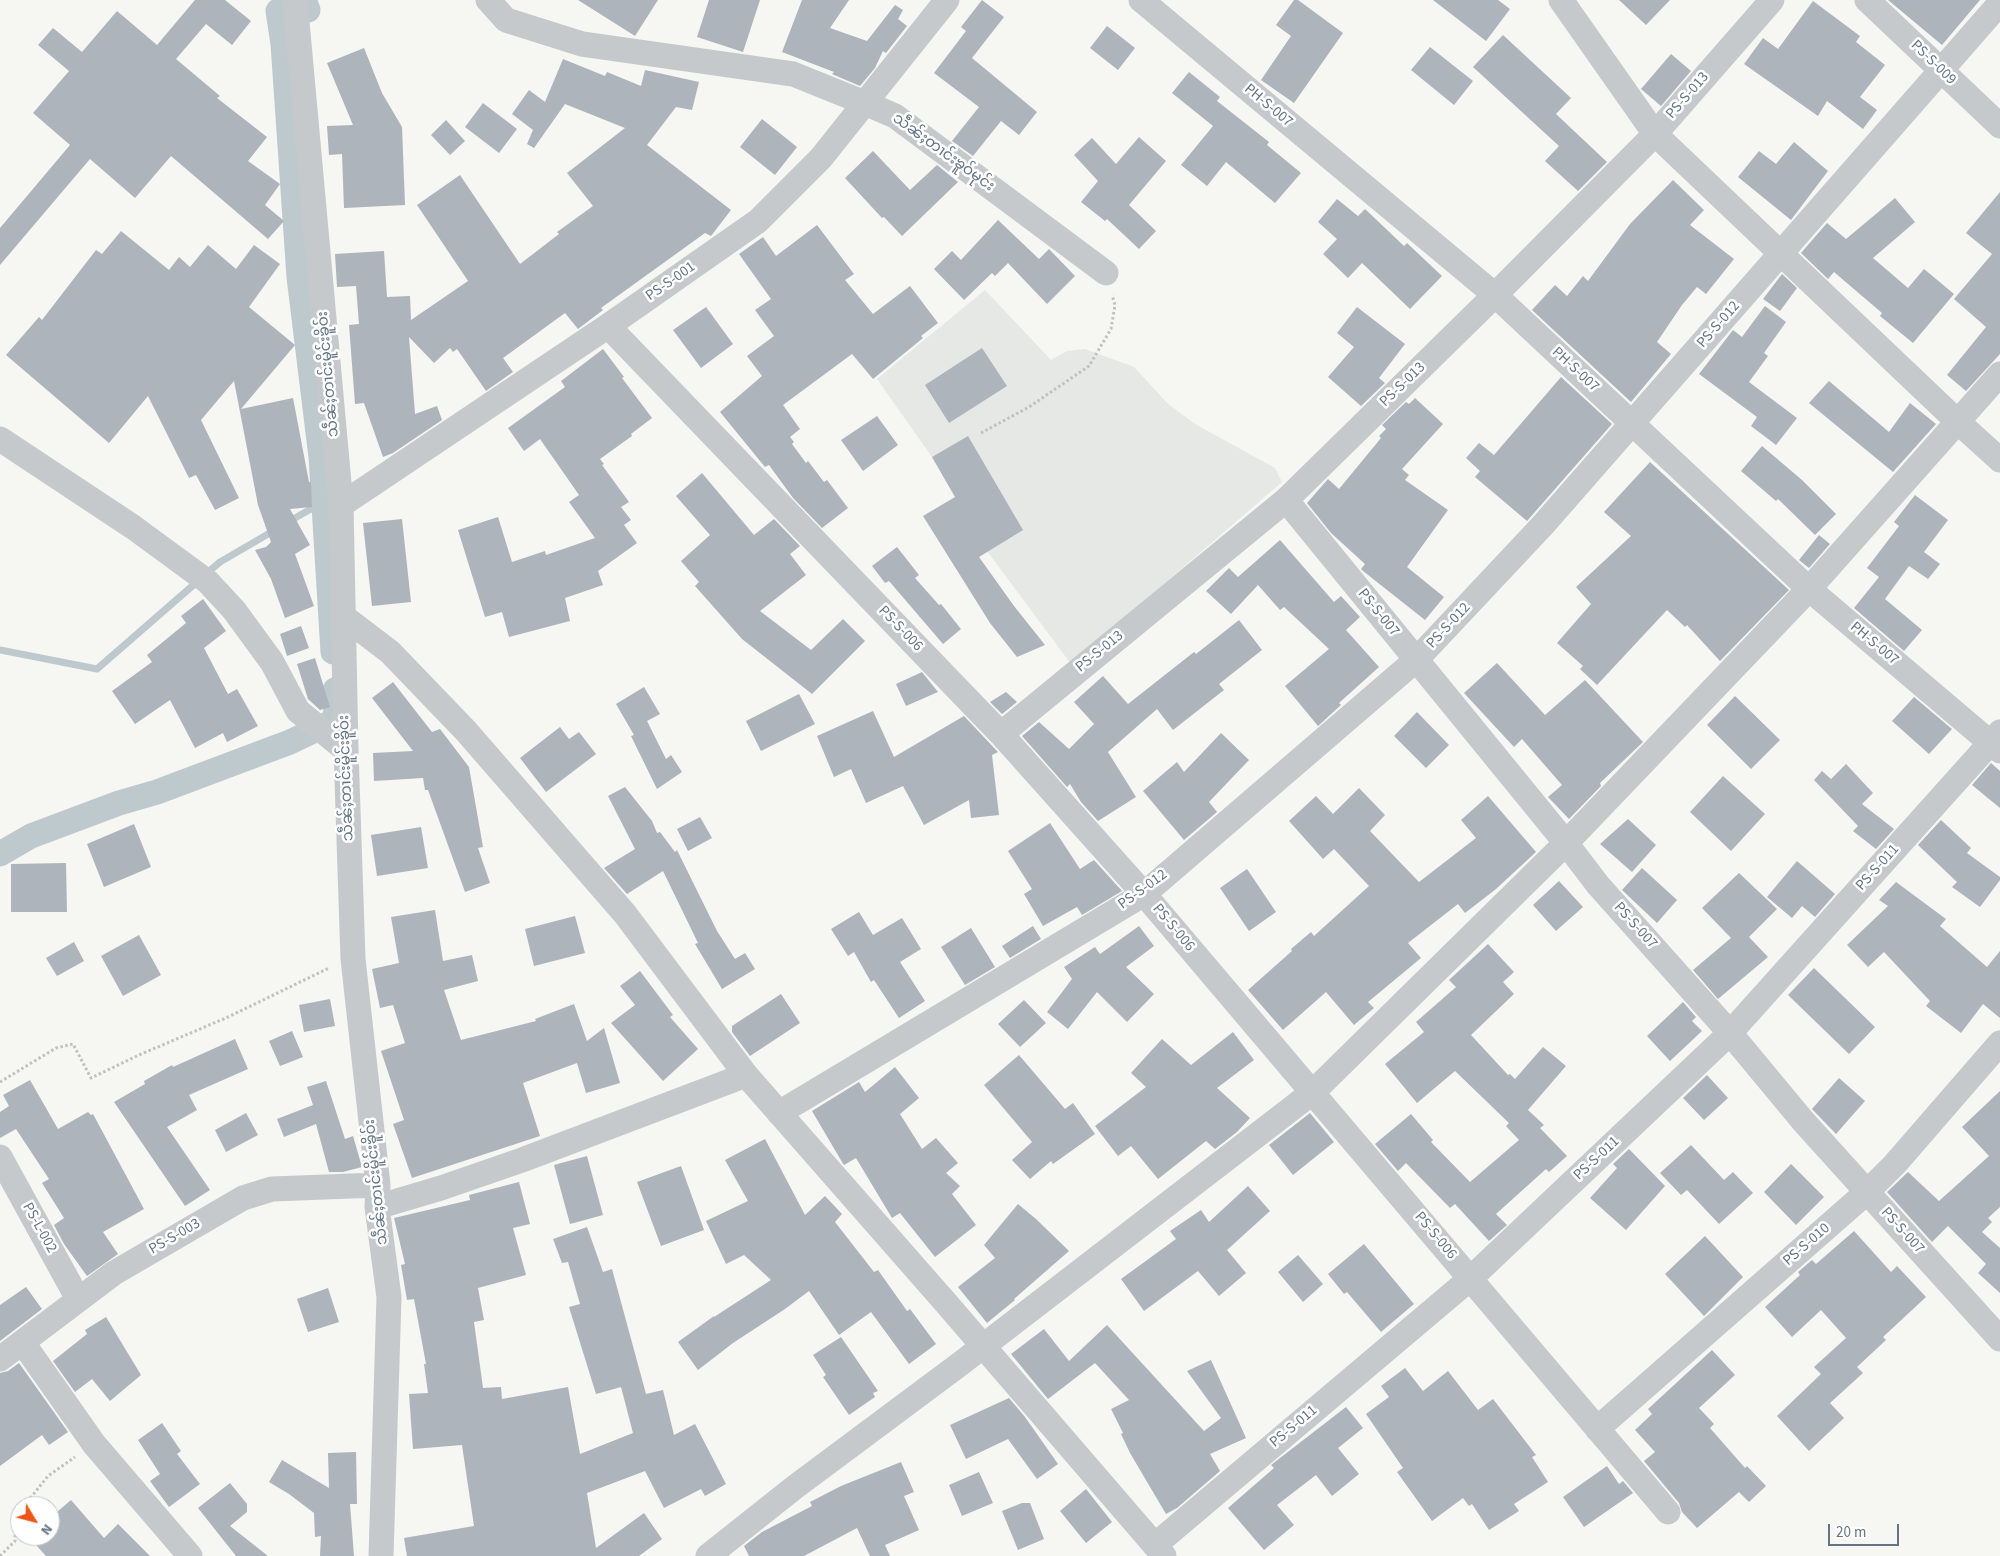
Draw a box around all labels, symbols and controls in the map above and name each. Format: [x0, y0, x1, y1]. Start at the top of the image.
street label: PS-S-009 [1907, 37, 1959, 89]
street label: PS-S-013 [1663, 69, 1713, 123]
street label: PH-S-007 [1240, 80, 1296, 132]
street label: သဵၼ်ႈတၢင်းၶူဝ်မုင်း [889, 110, 997, 196]
street label: PS-S-001 [643, 259, 699, 305]
street label: PS-S-012 [1694, 298, 1744, 352]
street label: သဵၼ်ႈတၢင်းမိူင်းၶိူဝ်း [315, 310, 343, 438]
street label: PH-S-007 [1548, 344, 1602, 396]
street label: PS-S-013 [1377, 359, 1429, 411]
street label: PS-S-007 [1353, 585, 1403, 641]
street label: PS-S-012 [1423, 599, 1475, 653]
street label: PS-S-006 [874, 603, 926, 655]
street label: PH-S-007 [1846, 618, 1902, 670]
street label: PS-S-013 [1072, 627, 1128, 677]
street label: သဵၼ်ႈတၢင်းမိူင်းၶိူဝ်း [336, 715, 358, 841]
street label: PS-S-011 [1853, 841, 1903, 895]
street label: PS-S-012 [1115, 866, 1171, 914]
street label: PS-S-007 [1610, 899, 1660, 953]
street label: PS-S-006 [1148, 901, 1198, 955]
street label: သဵၼ်ႈတၢင်းမိူင်းၶိူဝ်း [361, 1118, 393, 1246]
street label: PS-S-011 [1570, 1133, 1624, 1185]
street label: PS-L-002 [18, 1200, 60, 1256]
street label: PS-S-007 [1877, 1204, 1927, 1258]
street label: PS-S-006 [1410, 1209, 1460, 1263]
street label: PS-S-003 [146, 1215, 204, 1259]
street label: PS-S-010 [1780, 1220, 1834, 1270]
street label: PS-S-011 [1267, 1402, 1321, 1452]
north arrow [10, 1496, 60, 1546]
scale bar [1830, 1514, 1901, 1546]
text: N [35, 1520, 57, 1539]
text: 20 m [1836, 1522, 1866, 1543]

